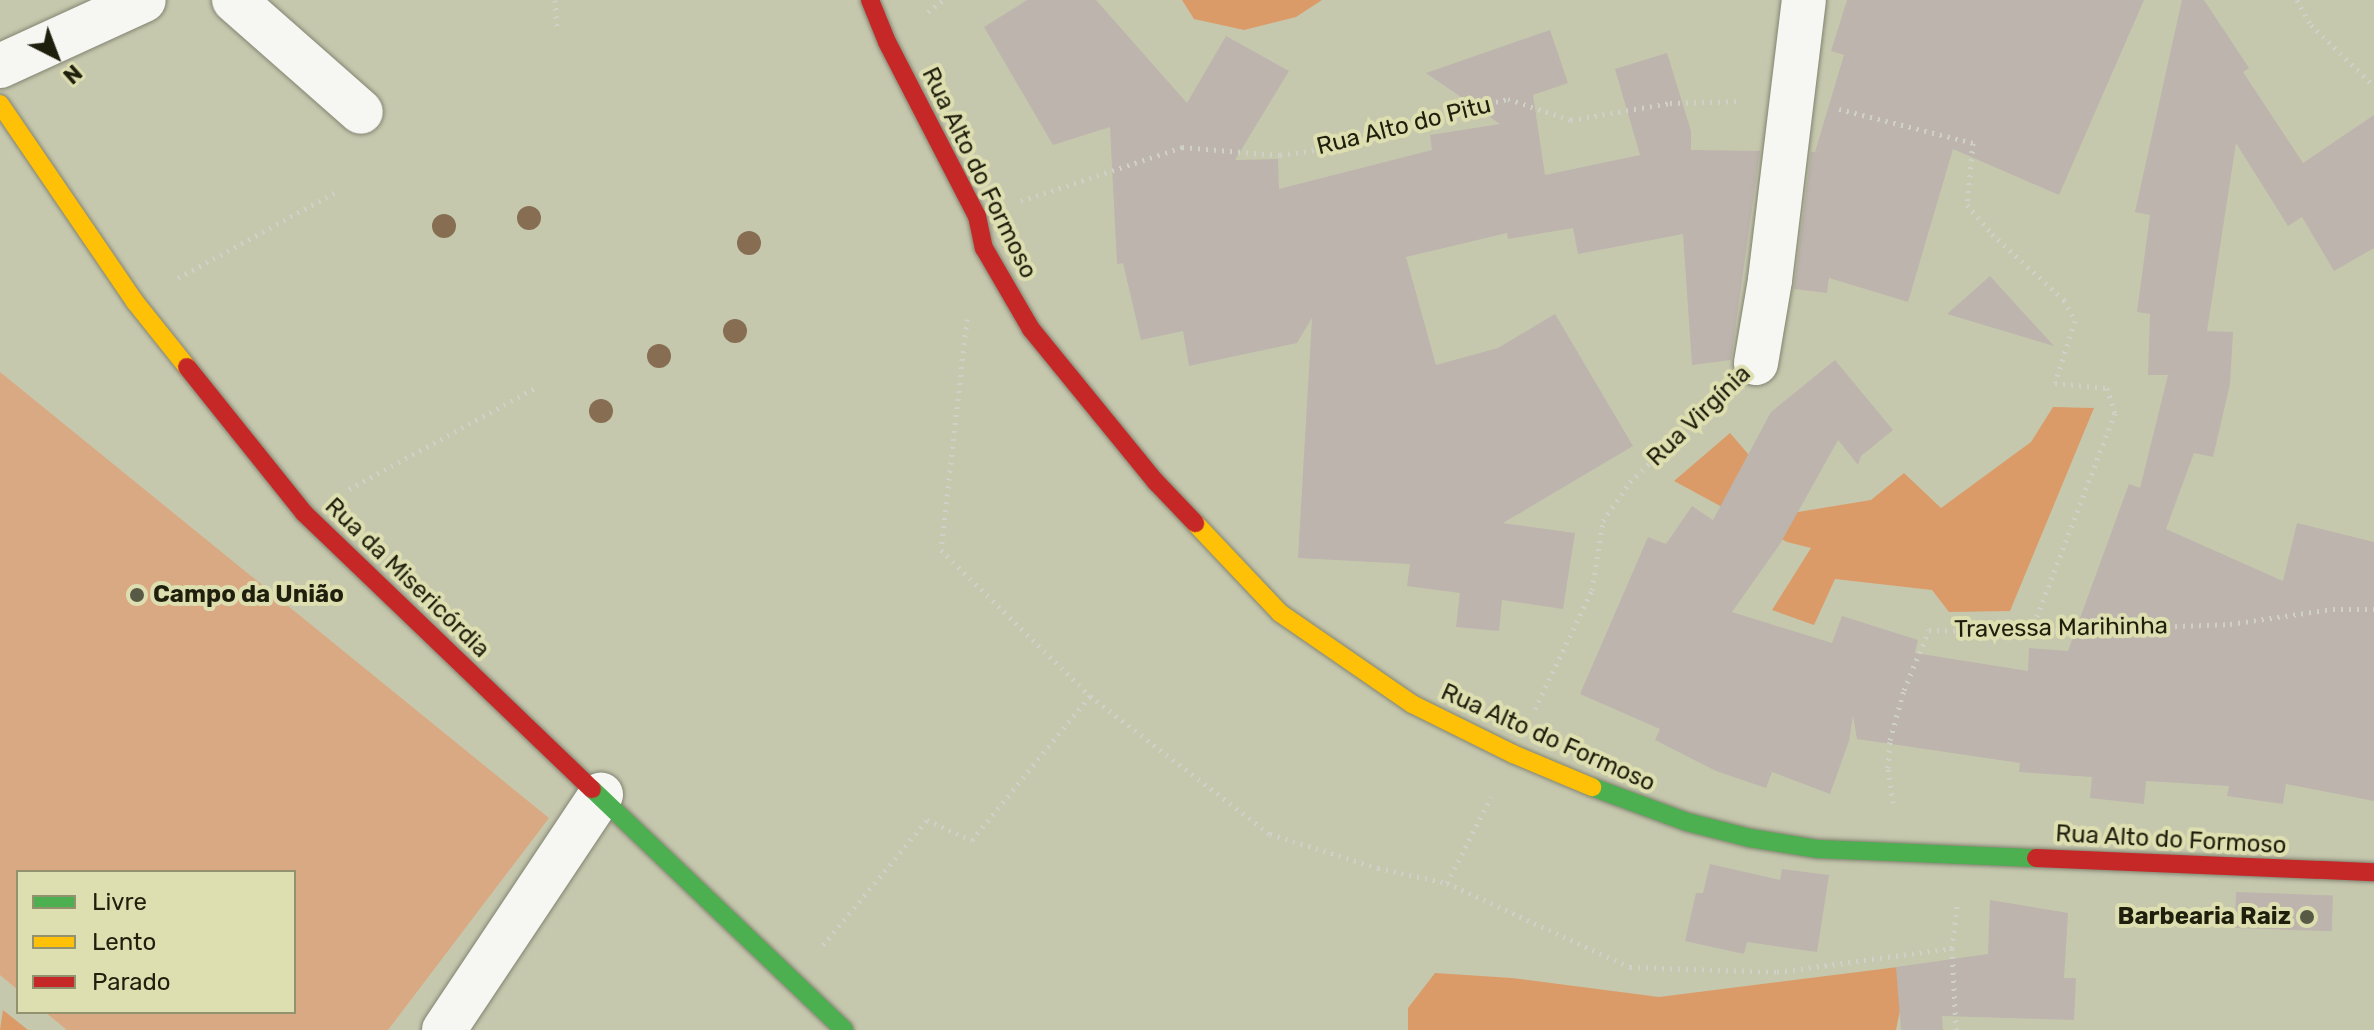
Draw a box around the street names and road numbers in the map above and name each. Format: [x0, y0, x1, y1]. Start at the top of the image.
street label: Rua Alto do Formoso [915, 62, 1043, 284]
street label: Rua Alto do Pitu [1314, 90, 1494, 162]
street label: Rua Virgínia [1641, 359, 1757, 473]
street label: Rua da Misericórdia [319, 492, 495, 664]
street label: Travessa Marihinha [1954, 612, 2168, 644]
street label: Rua Alto do Formoso [1436, 678, 1660, 798]
street label: Rua Alto do Formoso [2054, 820, 2288, 860]

